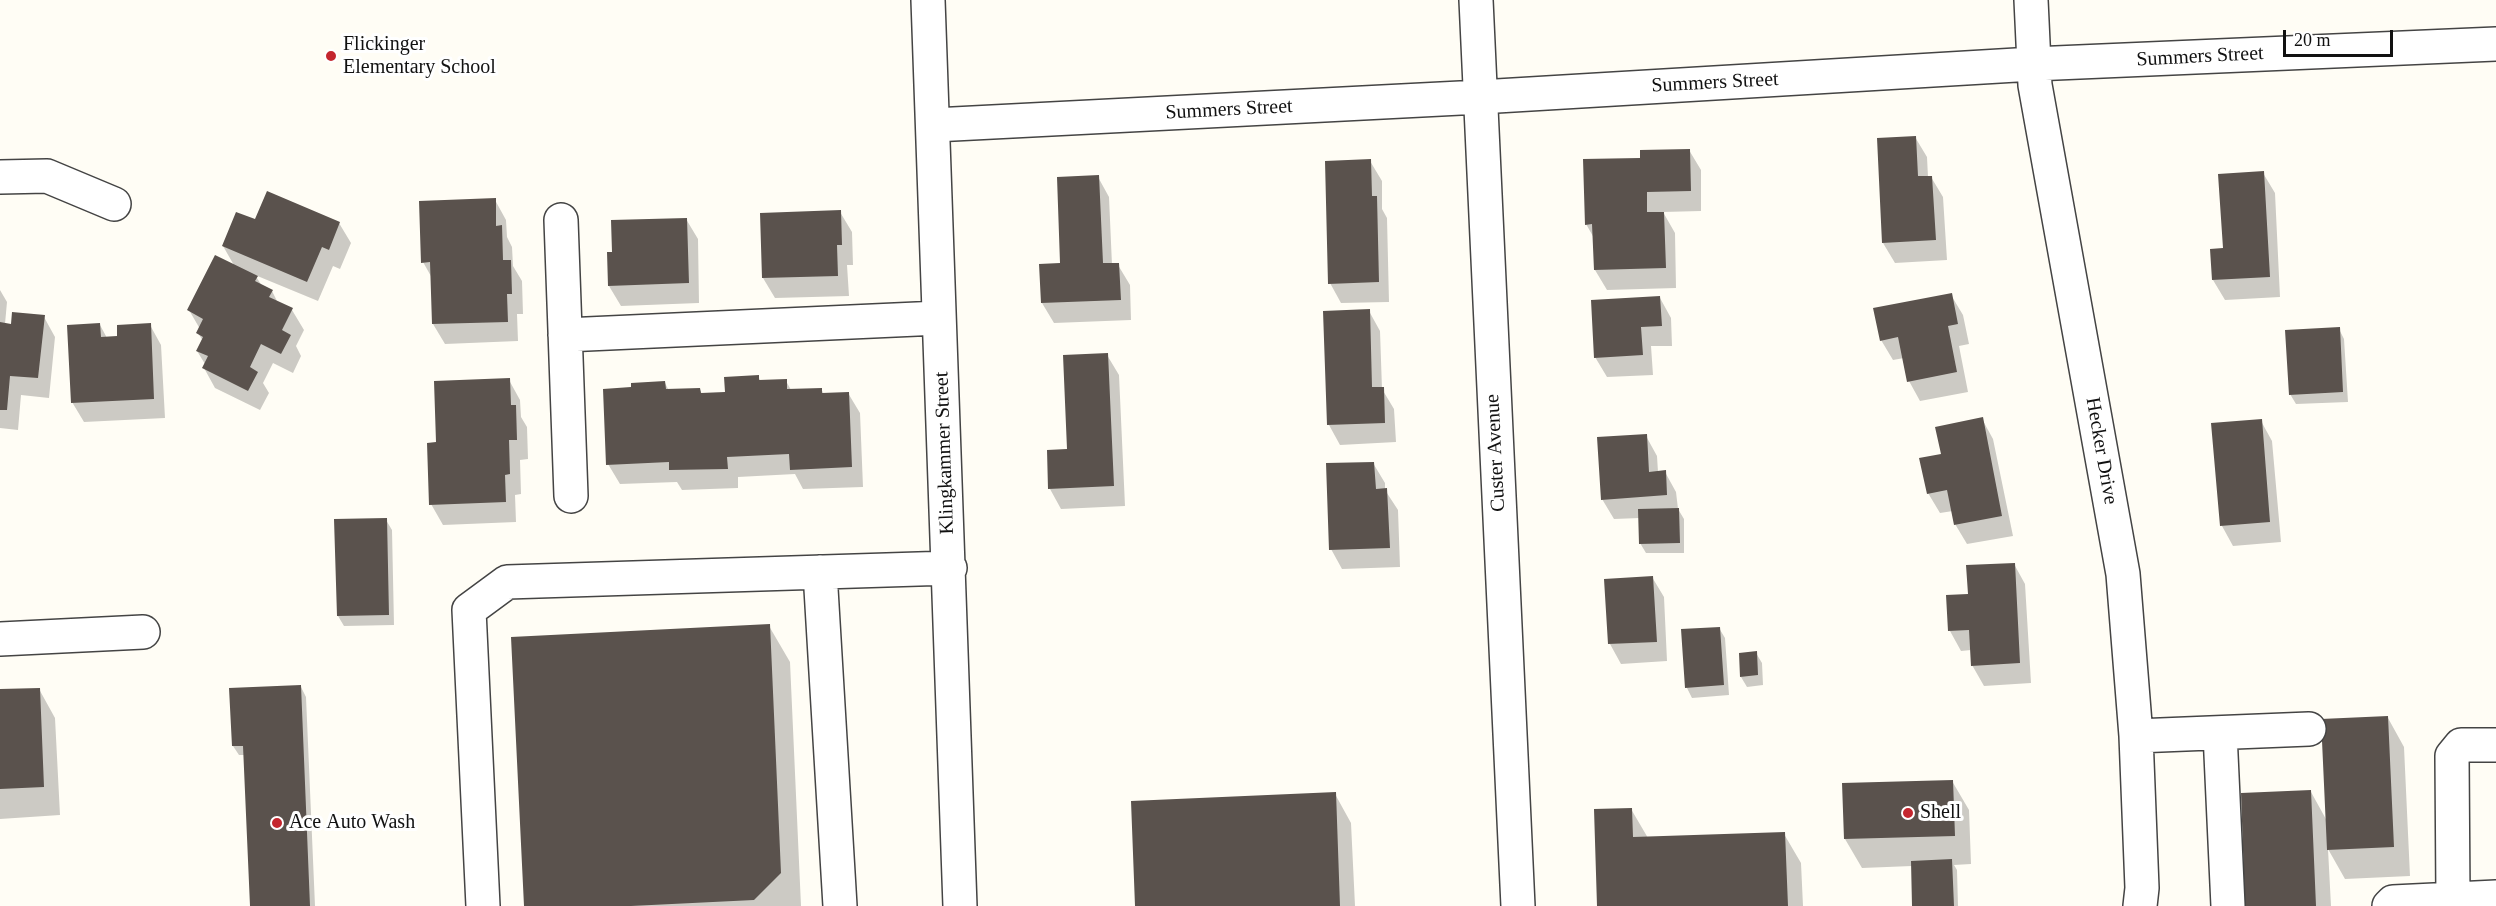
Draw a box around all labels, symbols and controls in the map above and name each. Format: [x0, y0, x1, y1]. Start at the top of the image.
scale bar [2286, 18, 2396, 56]
text: 20 m [2294, 30, 2331, 50]
place label: Flickinger Elementary School [343, 33, 496, 80]
street label: Summers Street [2136, 42, 2264, 72]
marker: Flickinger Elementary School [324, 49, 338, 63]
street label: Summers Street [1651, 68, 1779, 98]
street label: Summers Street [1165, 95, 1293, 125]
street label: Klingkammer Street [930, 371, 960, 535]
street label: Custer Avenue [1481, 393, 1511, 513]
street label: Hecker Drive [2080, 396, 2122, 506]
place label: Shell [1920, 801, 1961, 825]
marker: Shell [1901, 806, 1915, 820]
place label: Ace Auto Wash [289, 811, 415, 835]
marker: Ace Auto Wash [270, 816, 284, 830]

